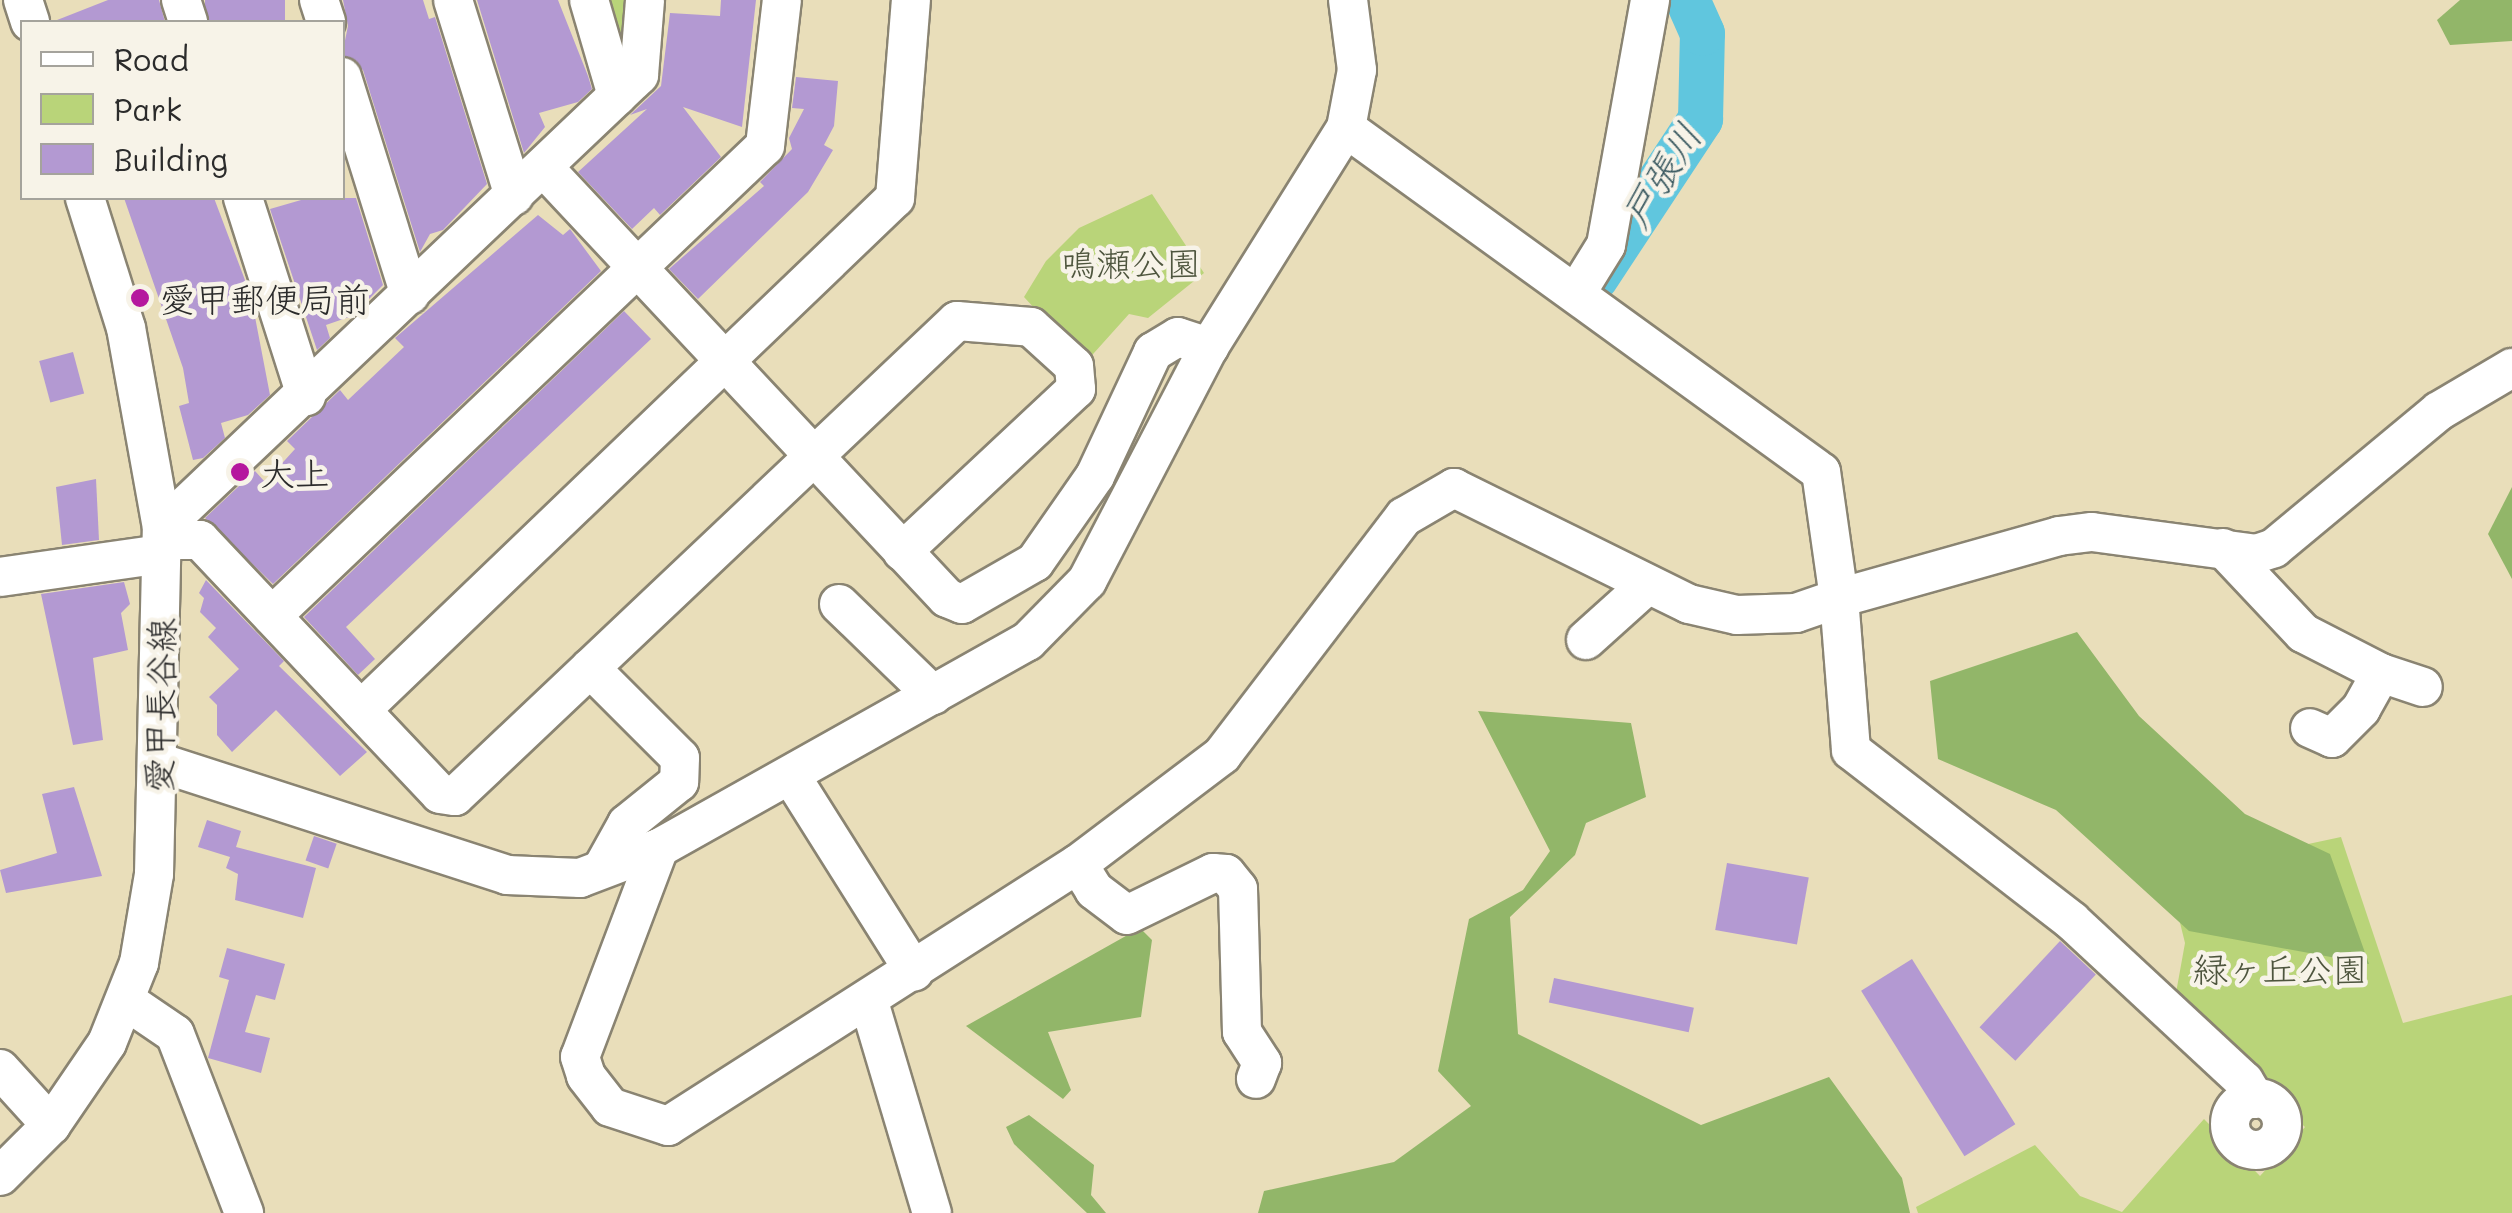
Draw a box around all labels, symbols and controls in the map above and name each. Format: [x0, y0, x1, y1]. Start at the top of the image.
legend [20, 20, 345, 200]
text: Road [114, 39, 189, 79]
text: Park [114, 89, 182, 129]
water label: 戸張川 [1611, 115, 1711, 235]
text: Building [114, 139, 228, 179]
park label: 鳴瀬公園 [1061, 241, 1201, 283]
place label: 愛甲郵便局前 [160, 277, 370, 319]
marker: 愛甲郵便局前 [129, 287, 151, 309]
place label: 大上 [260, 451, 330, 493]
marker: 大上 [229, 461, 251, 483]
street label: 愛甲長谷線 [136, 617, 182, 793]
park label: 緑ヶ丘公園 [2193, 947, 2367, 989]

